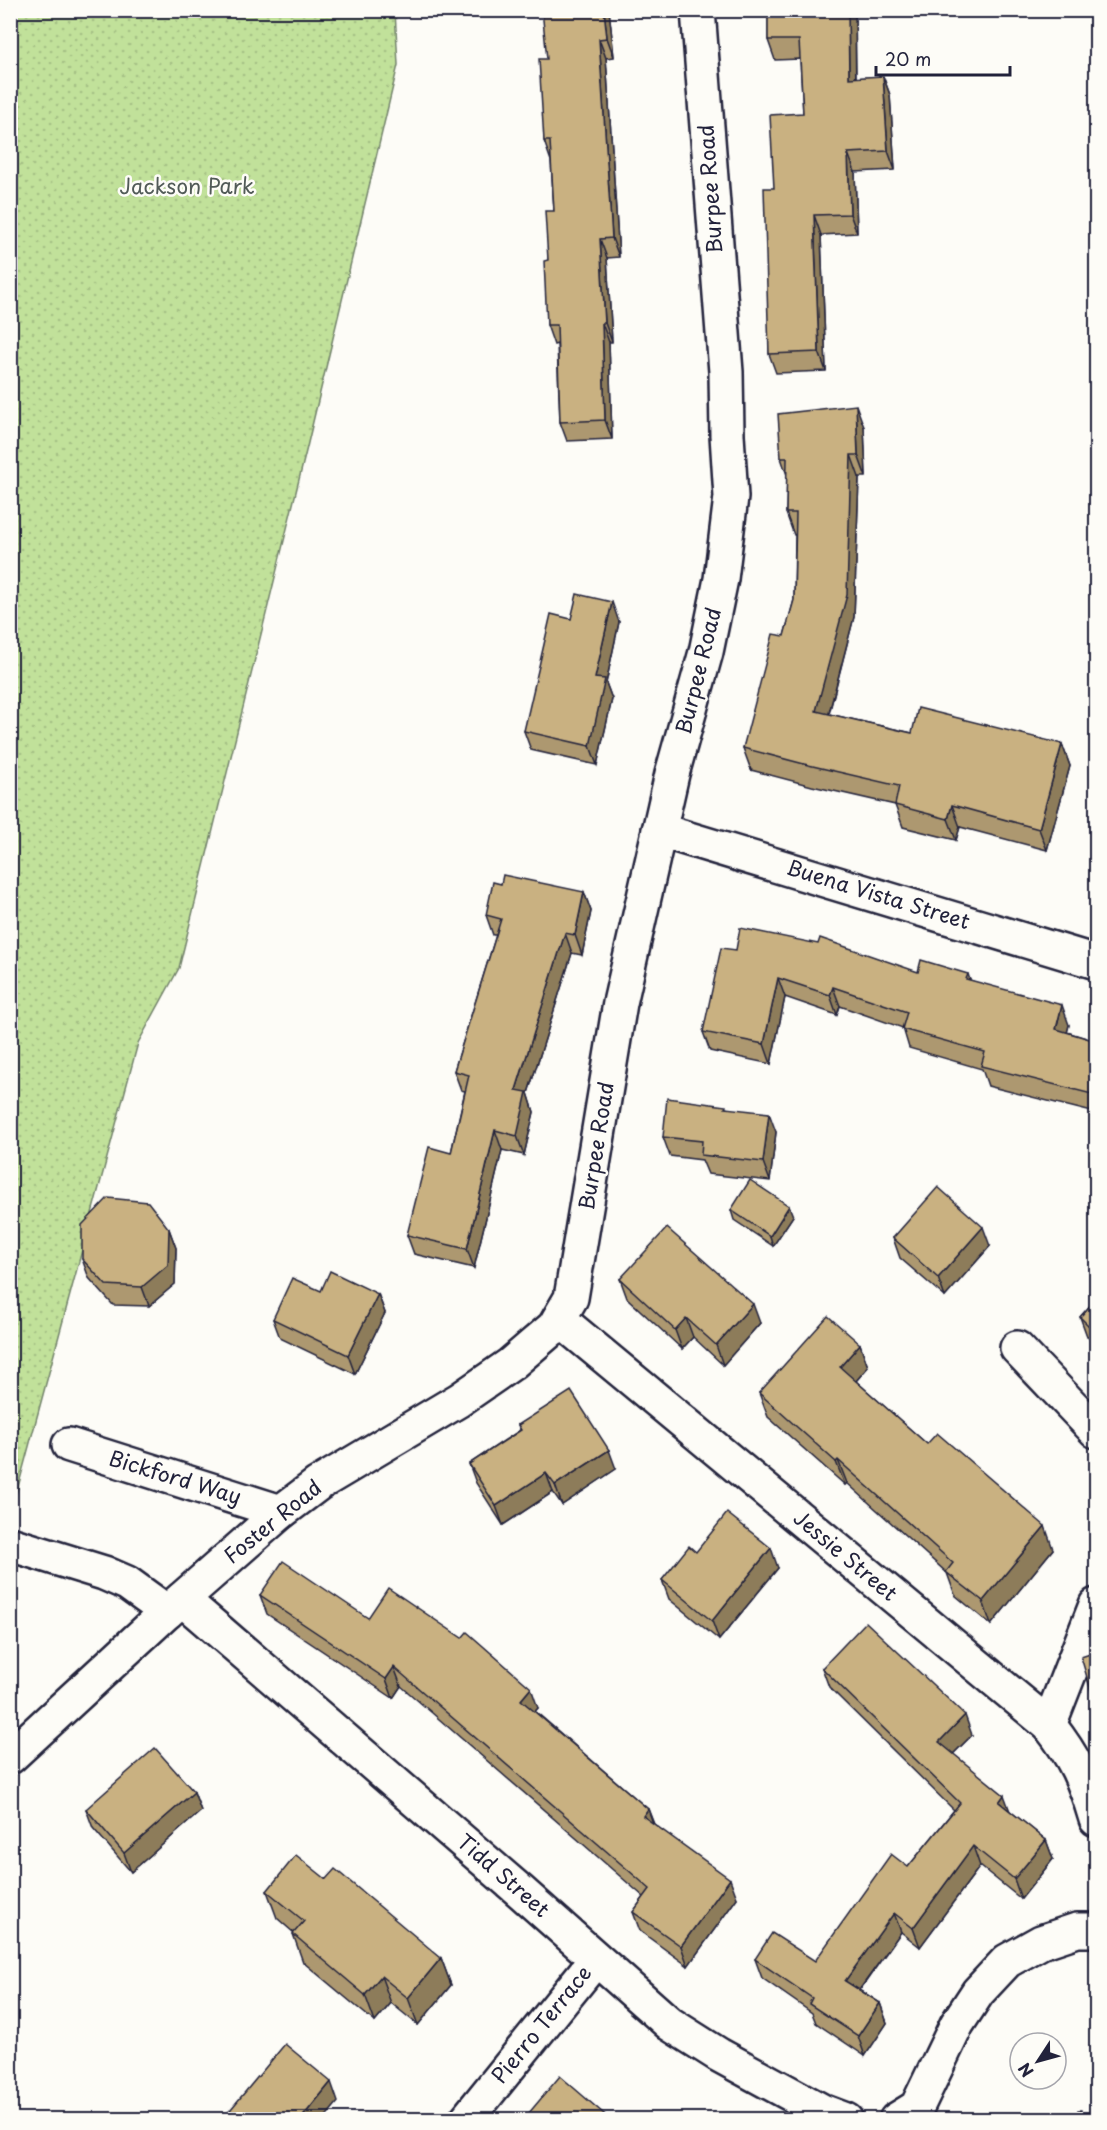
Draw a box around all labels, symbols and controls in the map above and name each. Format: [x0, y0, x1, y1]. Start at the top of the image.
scale bar [876, 39, 1010, 77]
text: 20 m [885, 45, 931, 72]
street label: Burpee Road [689, 124, 729, 255]
park label: Jackson Park [119, 169, 255, 201]
street label: Burpee Road [666, 604, 728, 737]
street label: Buena Vista Street [783, 850, 974, 936]
street label: Burpee Road [569, 1079, 621, 1212]
street label: Bickford Way [105, 1441, 246, 1511]
street label: Foster Road [216, 1471, 328, 1570]
street label: Jessie Street [787, 1501, 905, 1608]
street label: Tidd Street [451, 1825, 558, 1924]
street label: Pierro Terrace [483, 1958, 598, 2090]
north arrow [1008, 2031, 1068, 2091]
text: N [1012, 2058, 1038, 2083]

